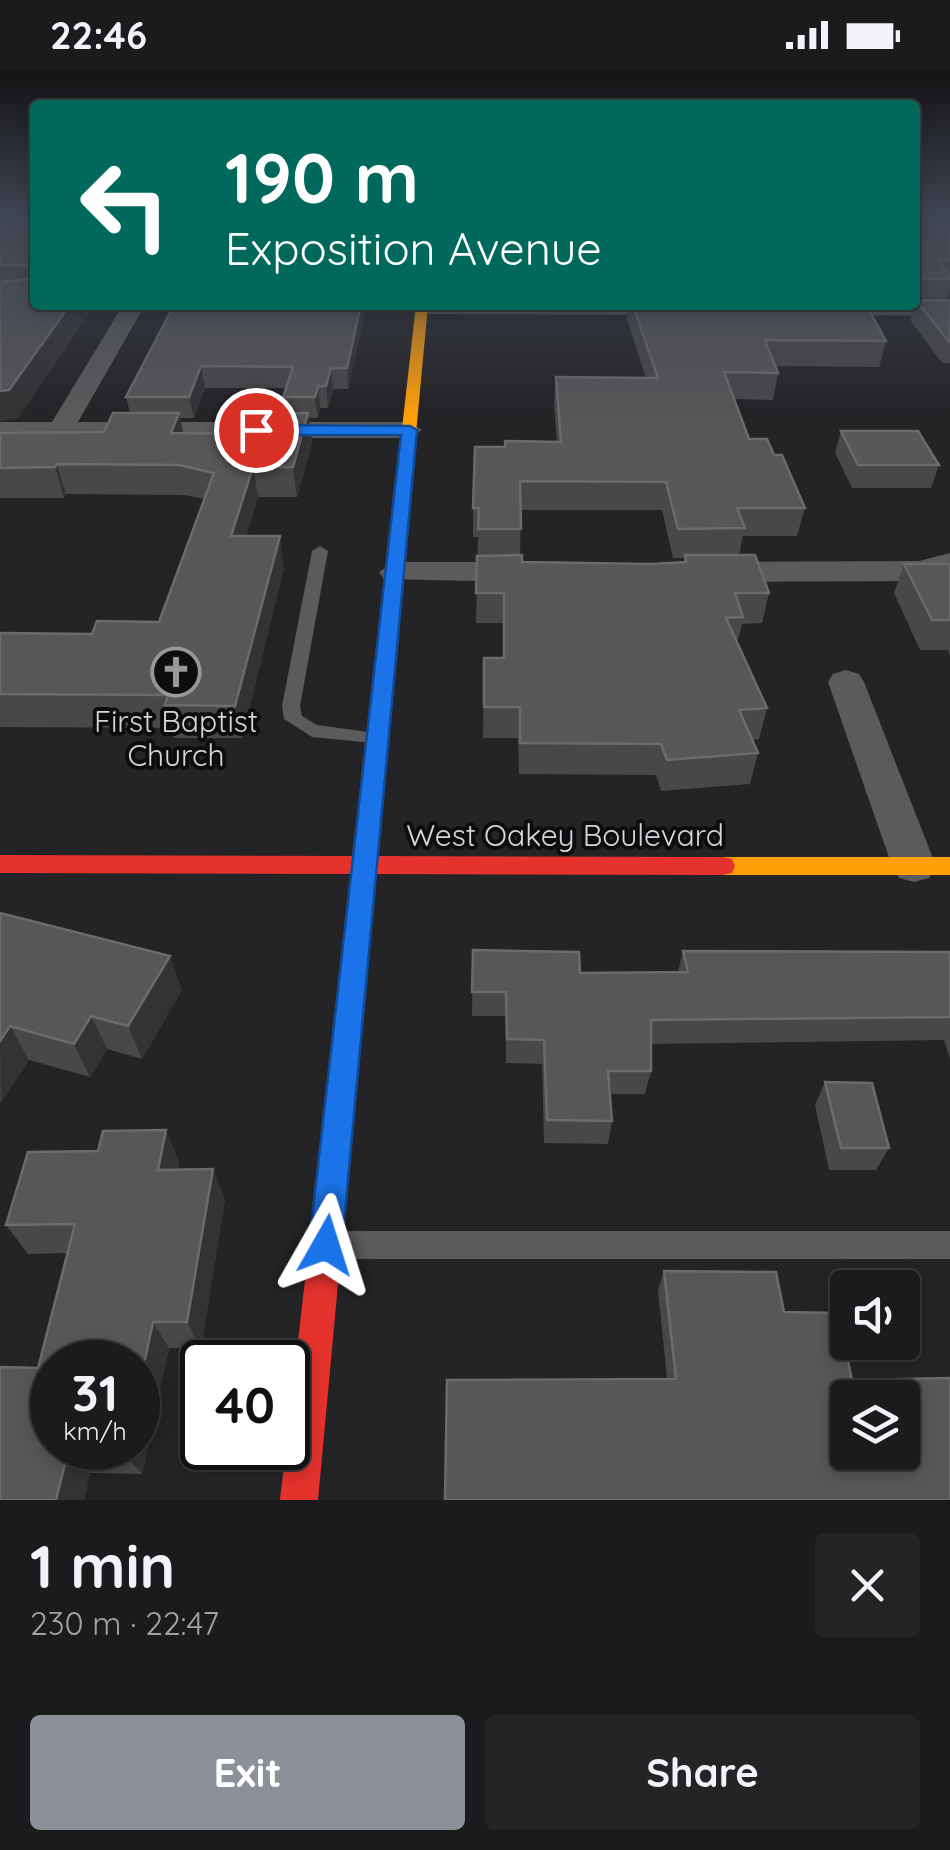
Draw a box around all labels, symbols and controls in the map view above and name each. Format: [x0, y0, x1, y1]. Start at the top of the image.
text: 22:46 [50, 11, 147, 59]
text: 190 m [225, 133, 419, 221]
icon: left [60, 140, 190, 270]
text: Exposition Avenue [225, 220, 602, 276]
pin [214, 388, 299, 473]
icon: arrive [229, 403, 284, 458]
church icon: First Baptist Church [150, 646, 202, 698]
place label: First Baptist Church [94, 702, 258, 774]
street label: West Oakey Boulevard [406, 816, 724, 854]
position arrow [274, 1193, 378, 1297]
map controls [830, 1270, 920, 1470]
button: sound [830, 1270, 920, 1360]
speed limit sign: 40 [180, 1340, 310, 1470]
text: 31 [72, 1361, 118, 1424]
button: layers [830, 1380, 920, 1470]
text: km/h [63, 1415, 127, 1446]
text: 1 min [30, 1528, 175, 1603]
button: close [815, 1533, 920, 1638]
text: 230 m · 22:47 [30, 1603, 219, 1643]
button: Exit [30, 1715, 465, 1830]
button: Share [485, 1715, 920, 1830]

